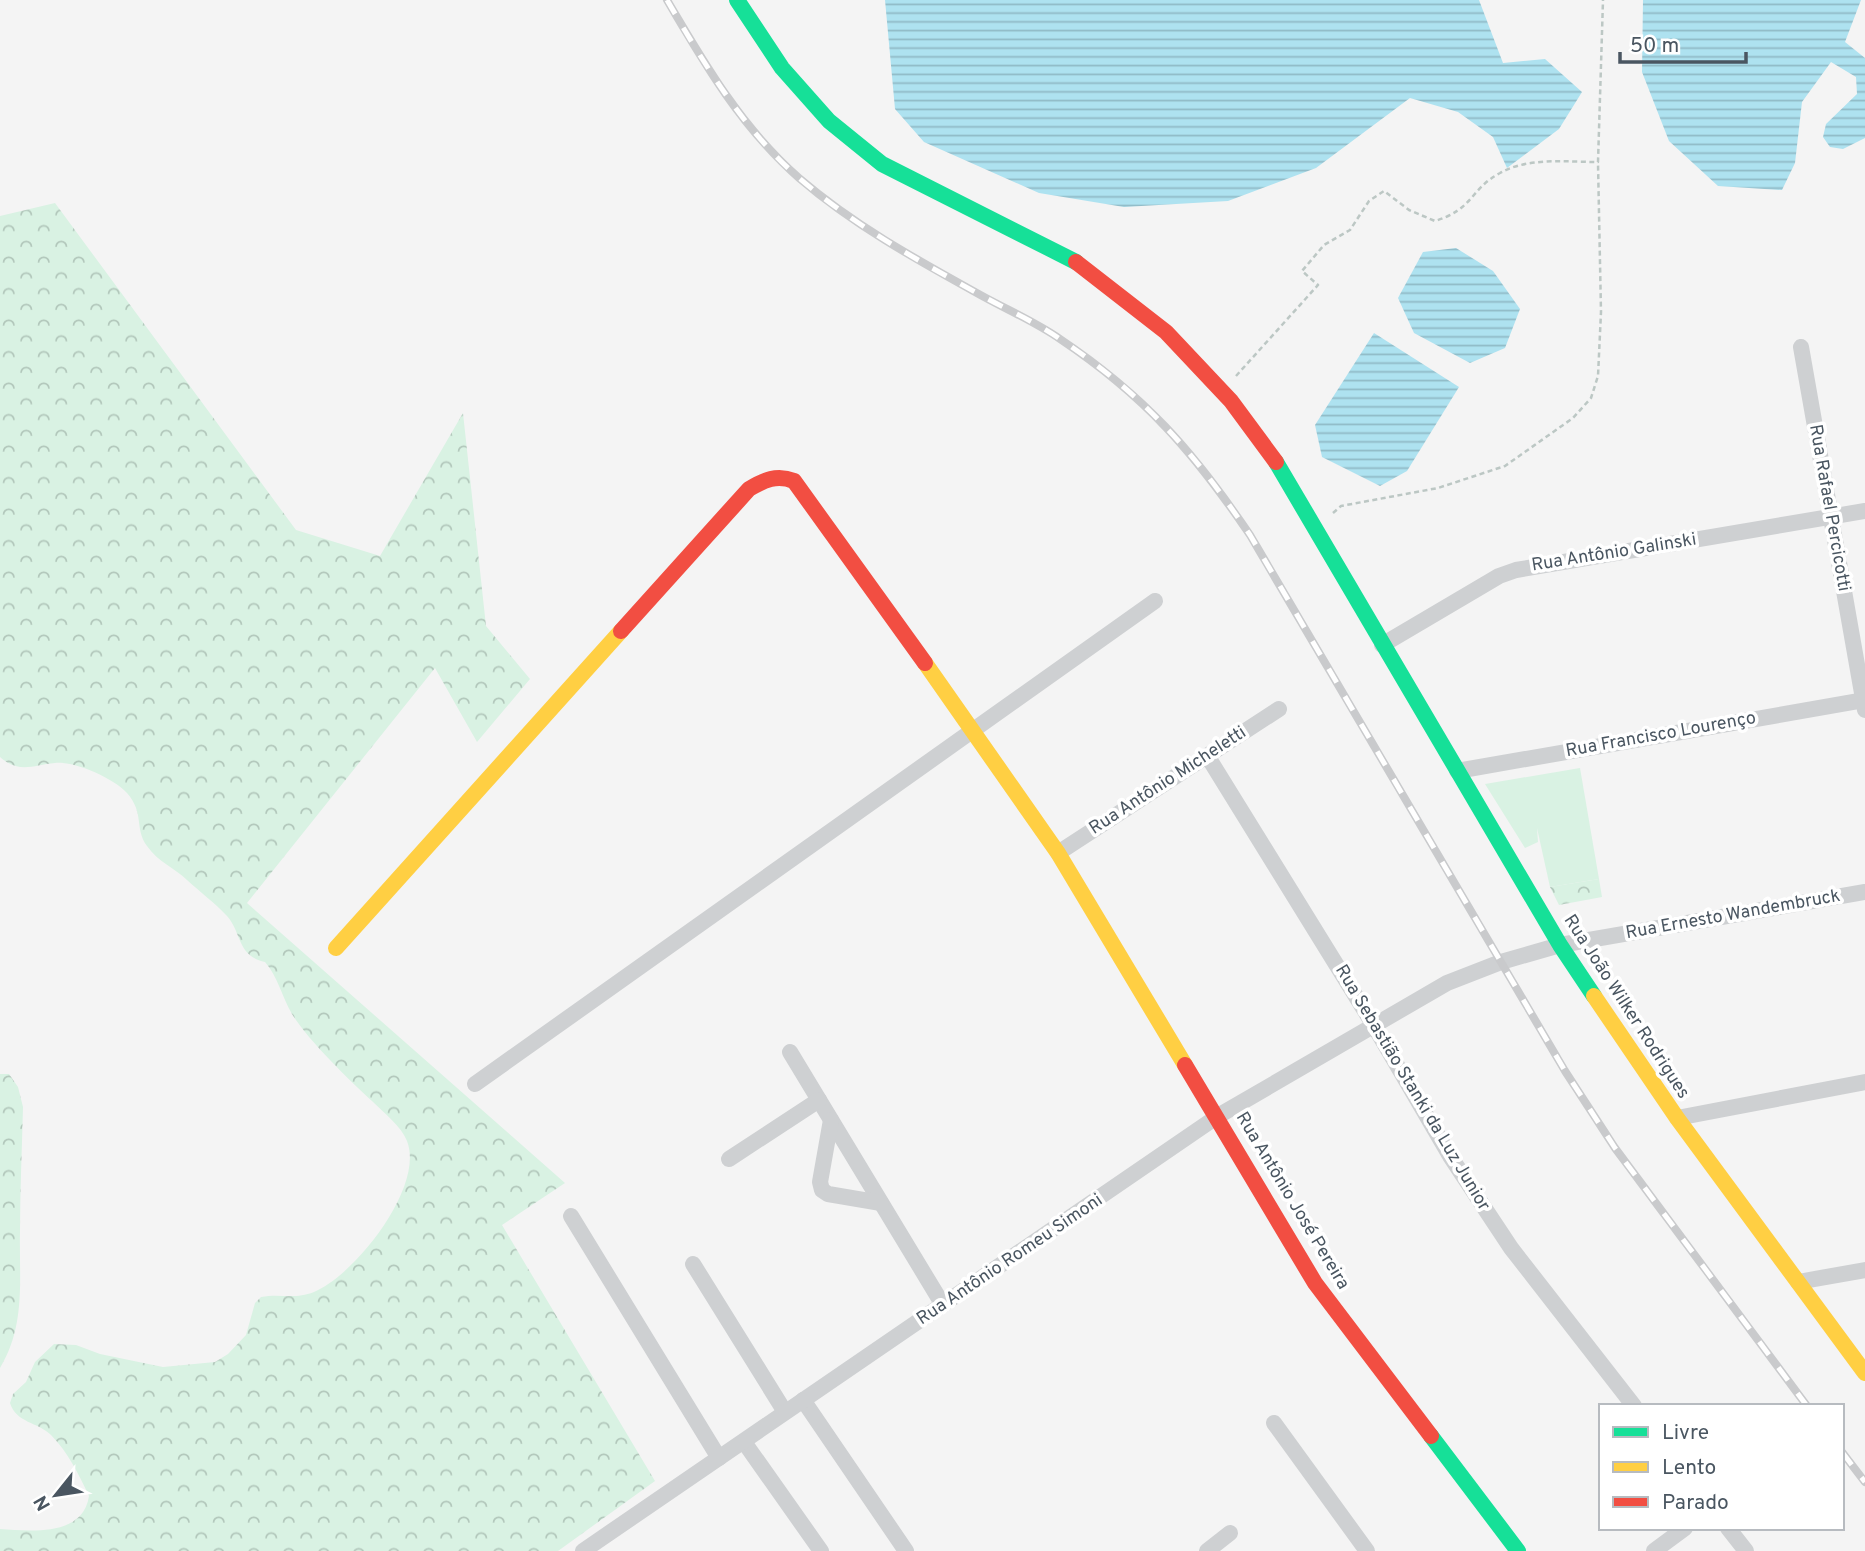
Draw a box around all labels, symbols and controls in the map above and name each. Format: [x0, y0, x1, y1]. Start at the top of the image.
scale bar [1620, 21, 1746, 65]
text: 50 m [1630, 33, 1679, 60]
street label: Rua Rafael Percicotti [1803, 423, 1855, 593]
street label: Rua Antônio Galinski [1530, 529, 1698, 577]
street label: Rua Francisco Lourenço [1564, 707, 1758, 763]
street label: Rua Antônio Micheletti [1085, 722, 1251, 840]
street label: Rua Ernesto Wandembruck [1624, 885, 1842, 945]
street label: Rua João Wilker Rodrigues [1558, 911, 1694, 1103]
street label: Rua Sebastião Stanki da Luz Junior [1329, 961, 1495, 1215]
street label: Rua Antônio José Pereira [1230, 1108, 1354, 1294]
street label: Rua Antônio Romeu Simoni [913, 1189, 1107, 1331]
legend [1599, 1404, 1844, 1530]
text: Livre [1662, 1420, 1709, 1447]
text: Lento [1662, 1455, 1716, 1482]
north arrow [21, 1460, 91, 1530]
text: Parado [1662, 1490, 1729, 1517]
text: N [29, 1491, 57, 1514]

